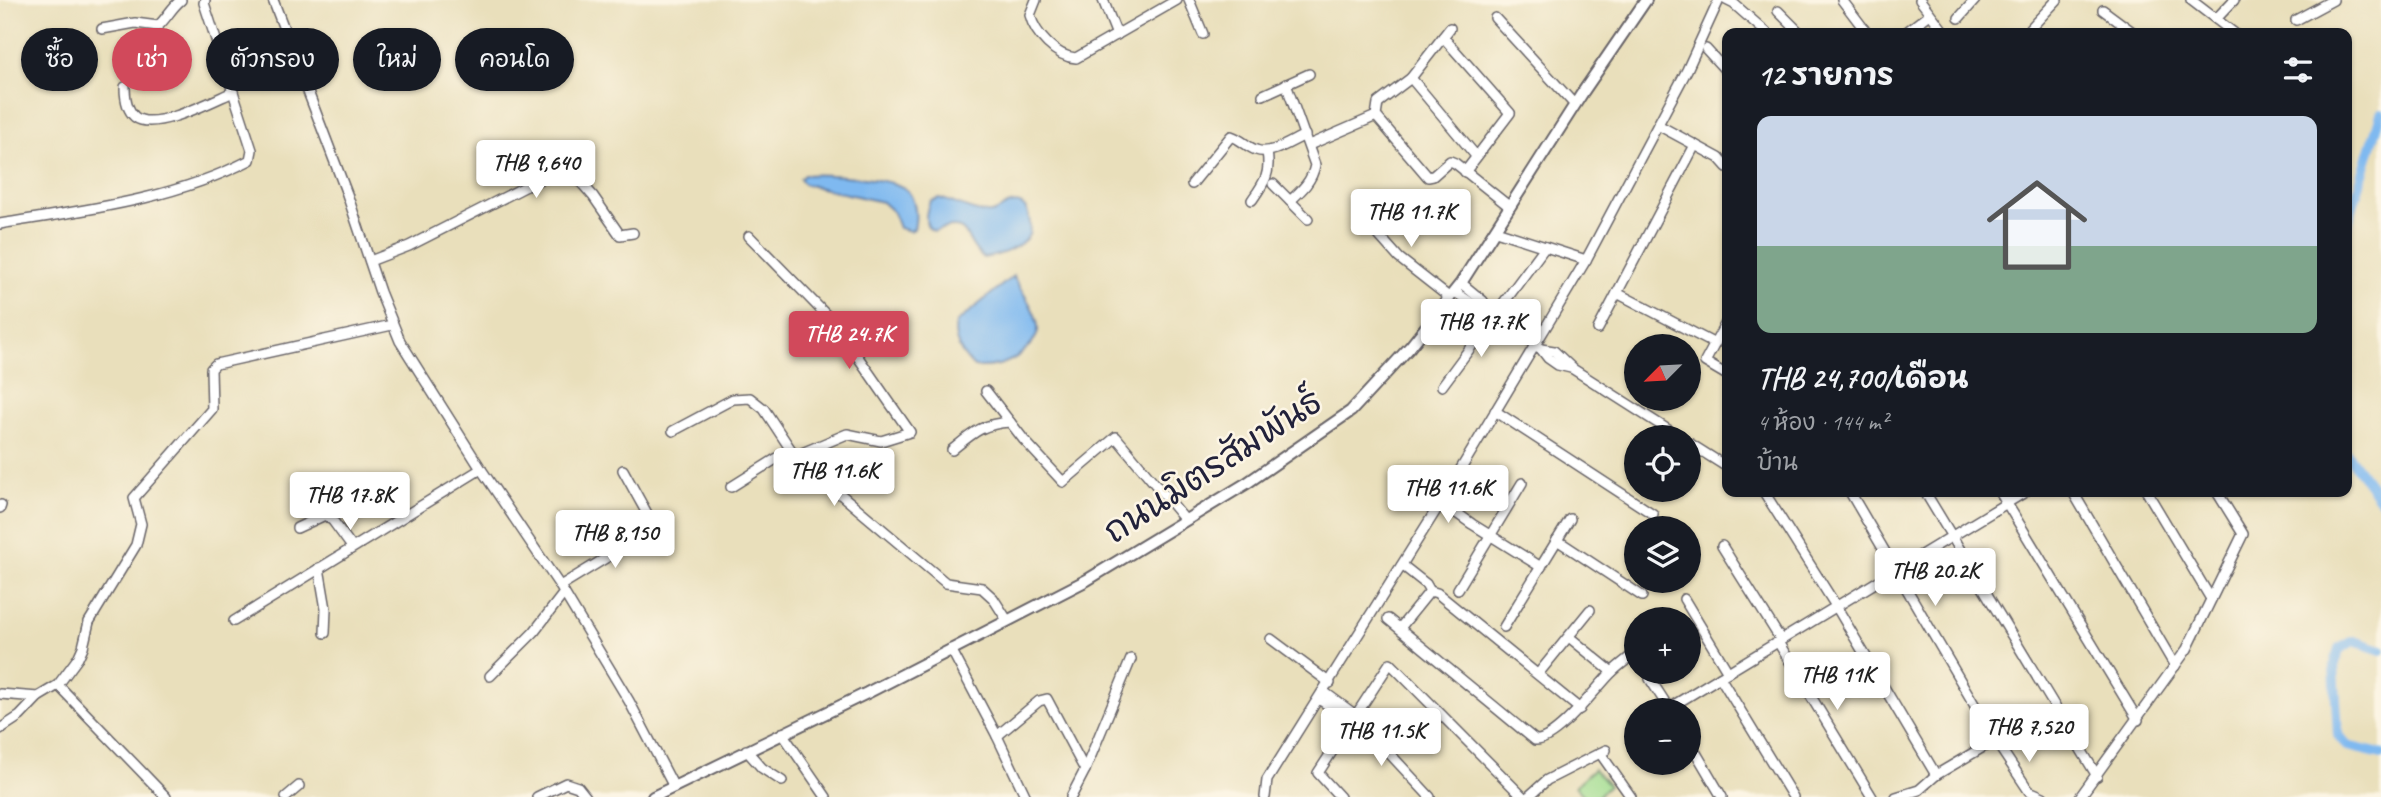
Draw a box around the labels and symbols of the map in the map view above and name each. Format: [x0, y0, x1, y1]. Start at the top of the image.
pin: THB 9,640 [456, 140, 616, 200]
pin: THB 11.7K [1331, 190, 1491, 249]
pin: THB 17.7K [1401, 300, 1561, 359]
pin: THB 24.7K [769, 312, 929, 371]
north arrow [1624, 334, 1701, 411]
street label: ถนนมิตรสัมพันธ์ [1094, 378, 1331, 554]
pin: THB 11.6K [754, 448, 914, 508]
pin: THB 11.6K [1368, 466, 1528, 525]
pin: THB 17.8K [270, 472, 430, 532]
pin: THB 8,150 [535, 510, 695, 570]
pin: THB 20.2K [1855, 548, 2015, 608]
pin: THB 11K [1772, 652, 1902, 712]
pin: THB 7,520 [1949, 704, 2109, 764]
pin: THB 11.5K [1301, 708, 1461, 768]

